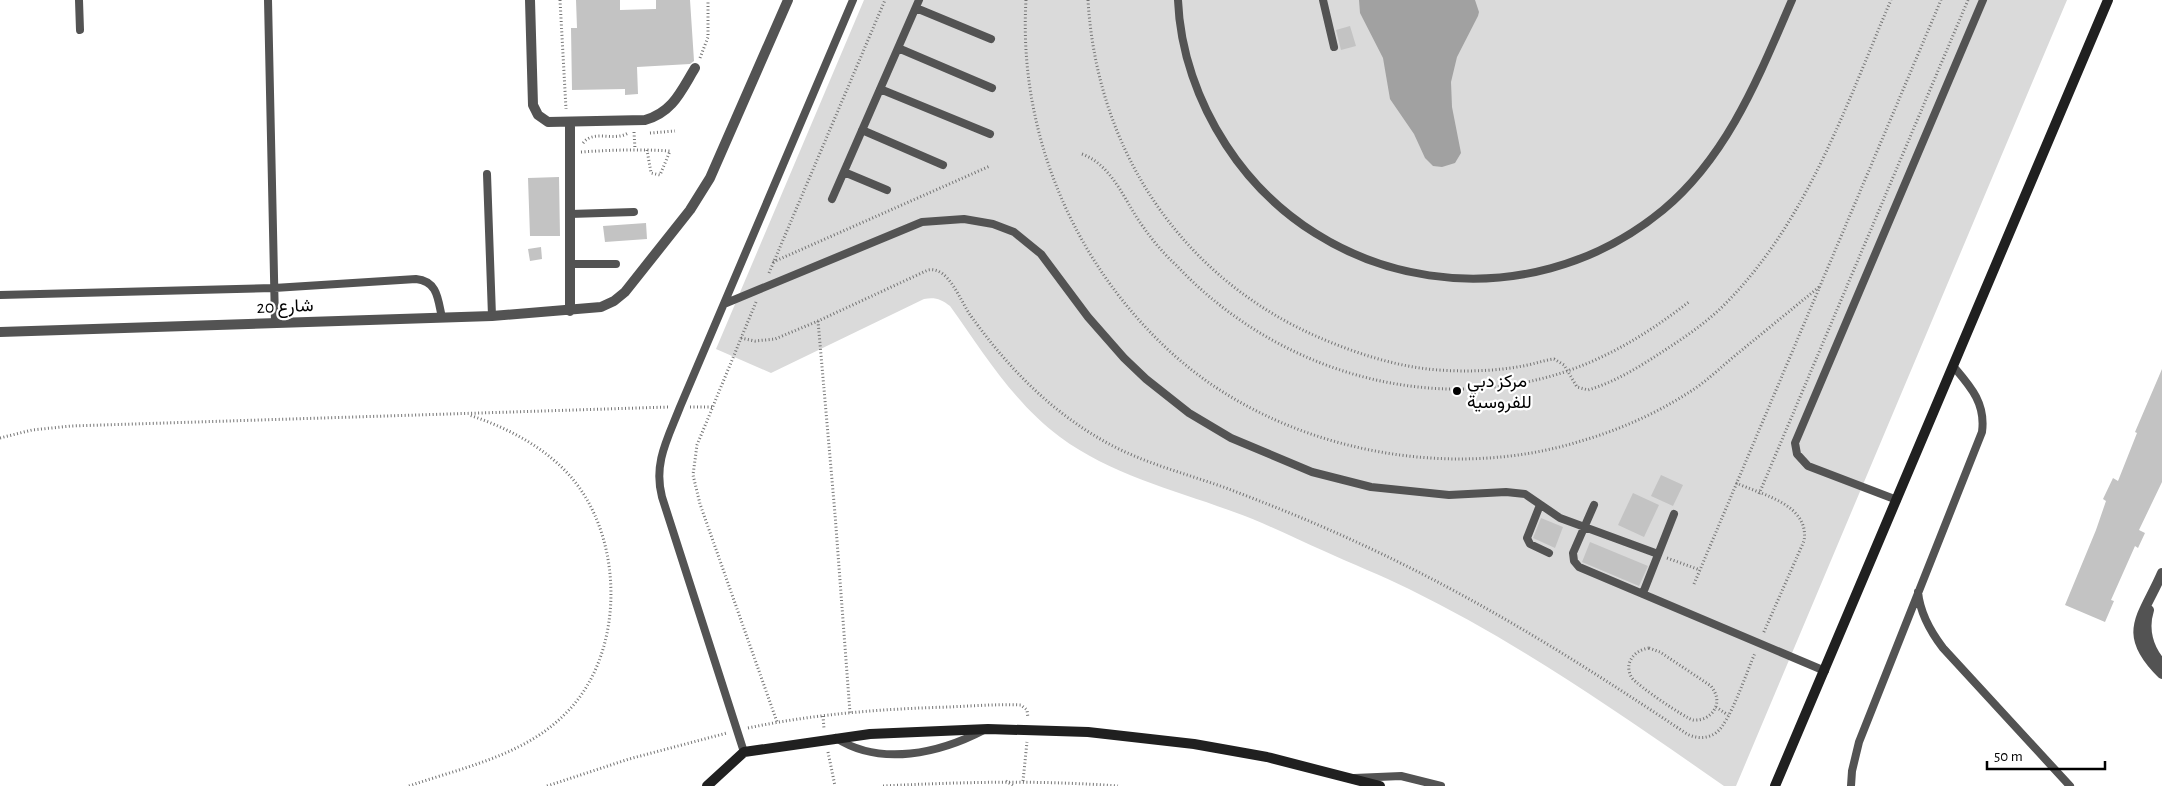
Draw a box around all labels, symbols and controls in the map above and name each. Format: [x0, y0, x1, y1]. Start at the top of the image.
street label: شارع 20 [256, 297, 314, 319]
place label: مركز دبي للفروسية [1467, 373, 1532, 413]
marker: مركز دبي للفروسية [1451, 385, 1463, 397]
scale bar [1987, 738, 2104, 770]
text: 50 m [1994, 749, 2023, 764]

